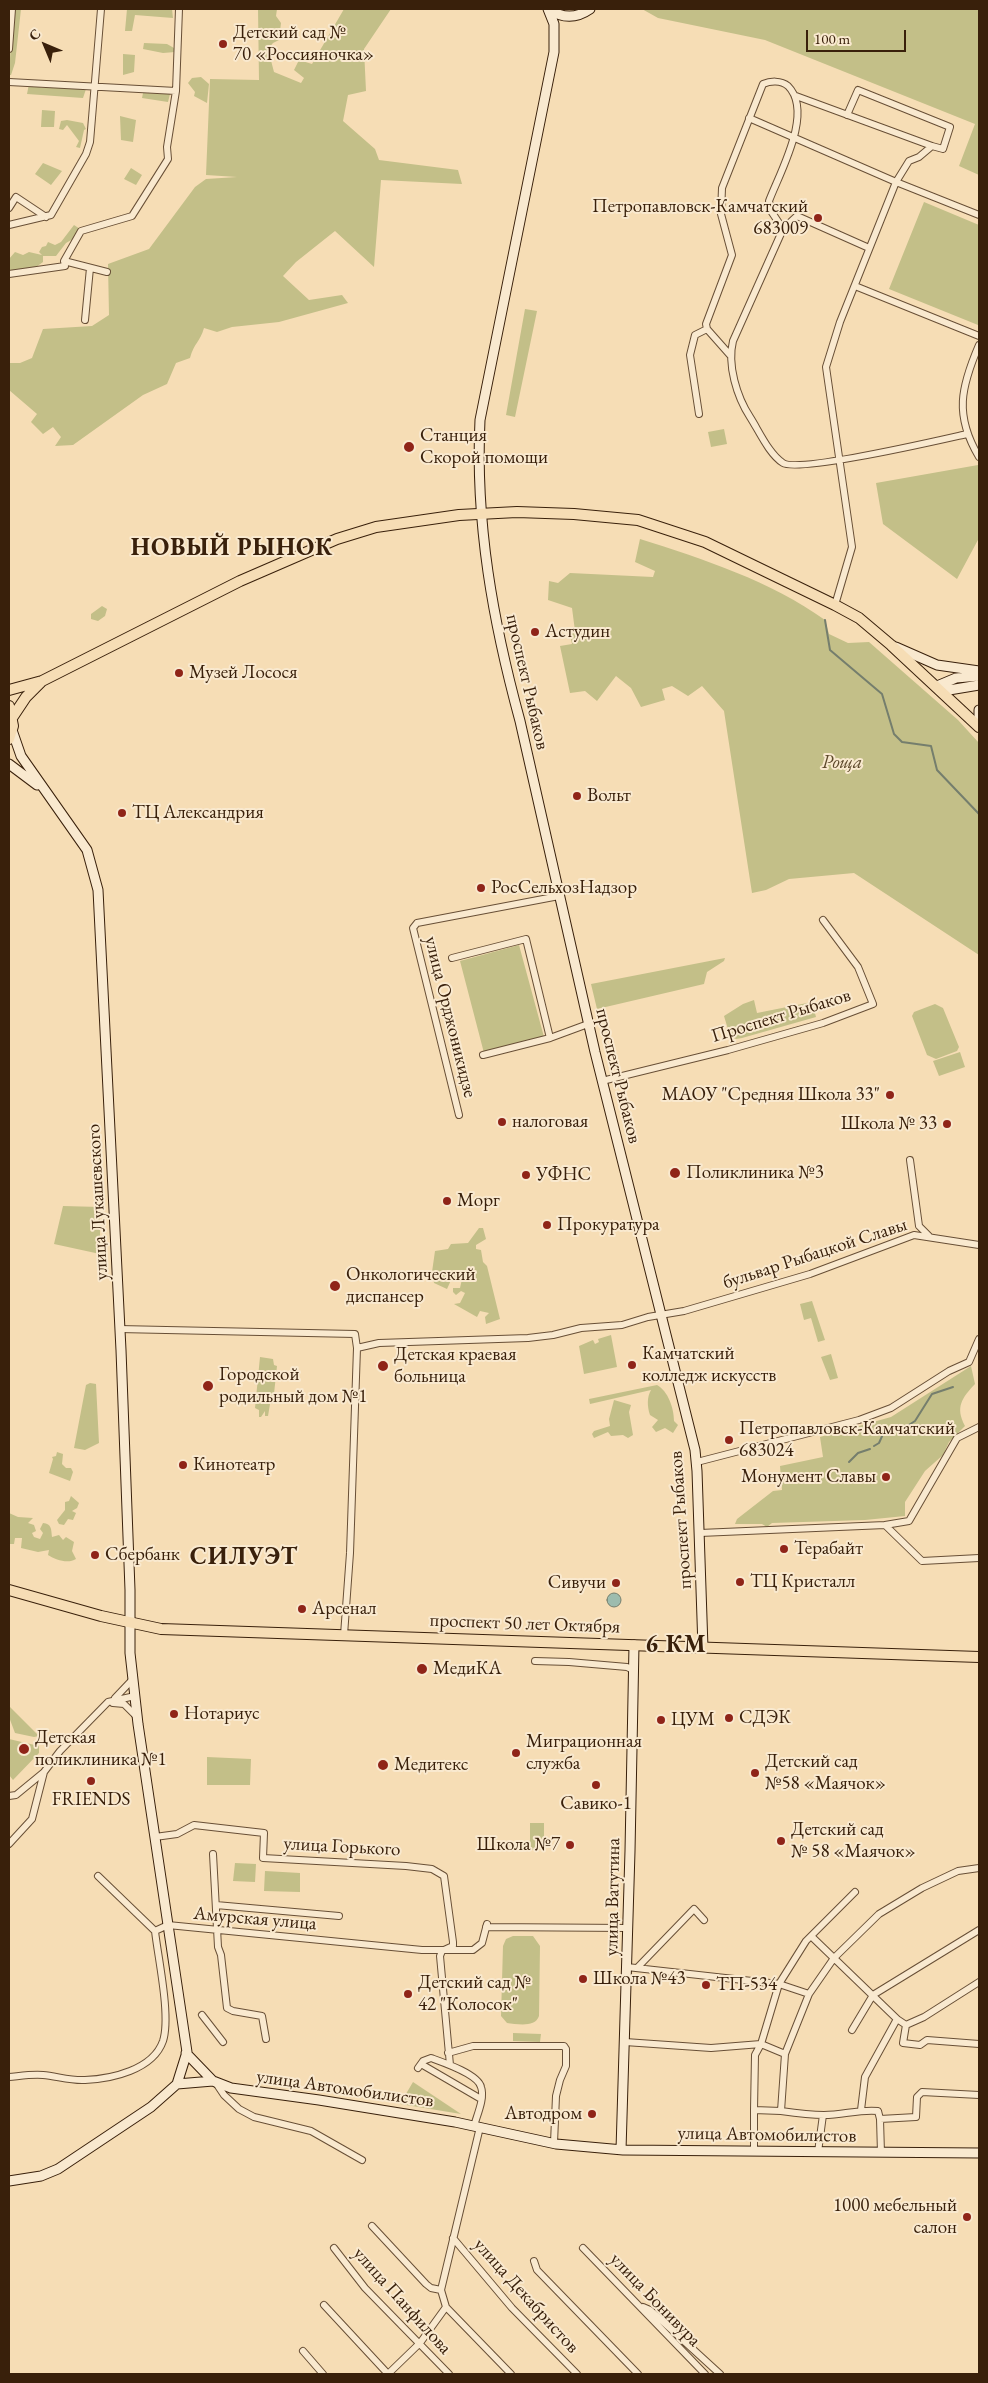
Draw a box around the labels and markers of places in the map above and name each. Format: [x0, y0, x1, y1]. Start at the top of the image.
place label: Детский сад № 70 «Россияночка» [233, 22, 374, 66]
marker: Детский сад № 70 «Россияночка» [217, 38, 229, 50]
place label: Петропавловск-Камчатский 683009 [592, 196, 808, 240]
marker: Петропавловск-Камчатский 683009 [812, 212, 824, 224]
place label: Станция Скорой помощи [420, 425, 548, 469]
marker: Станция Скорой помощи [402, 440, 416, 454]
place label: Астудин [545, 621, 610, 643]
marker: Астудин [529, 626, 541, 638]
place label: Музей Лосося [189, 662, 298, 684]
marker: Музей Лосося [173, 667, 185, 679]
place label: Вольт [587, 785, 631, 807]
marker: Вольт [571, 790, 583, 802]
place label: ТЦ Александрия [132, 802, 264, 824]
marker: ТЦ Александрия [116, 807, 128, 819]
place label: РосСельхозНадзор [491, 877, 637, 899]
marker: РосСельхозНадзор [475, 882, 487, 894]
place label: МАОУ "Средняя Школа 33" [662, 1084, 880, 1106]
marker: МАОУ "Средняя Школа 33" [884, 1089, 896, 1101]
place label: налоговая [512, 1111, 588, 1133]
place label: Школа № 33 [841, 1113, 937, 1135]
marker: налоговая [496, 1116, 508, 1128]
marker: Школа № 33 [941, 1118, 953, 1130]
place label: Поликлиника №3 [686, 1162, 824, 1184]
place label: УФНС [536, 1164, 591, 1186]
marker: Поликлиника №3 [668, 1166, 682, 1180]
marker: УФНС [520, 1169, 532, 1181]
place label: Морг [457, 1190, 500, 1212]
marker: Морг [441, 1195, 453, 1207]
place label: Прокуратура [557, 1214, 660, 1236]
marker: Прокуратура [541, 1219, 553, 1231]
place label: Онкологический диспансер [346, 1264, 476, 1308]
marker: Онкологический диспансер [328, 1279, 342, 1293]
place label: Камчатский колледж искусств [642, 1343, 776, 1387]
place label: Детская краевая больница [394, 1344, 516, 1388]
marker: Детская краевая больница [376, 1359, 390, 1373]
marker: Камчатский колледж искусств [626, 1359, 638, 1371]
place label: Городской родильный дом №1 [219, 1364, 367, 1408]
marker: Городской родильный дом №1 [201, 1379, 215, 1393]
place label: Петропавловск-Камчатский 683024 [739, 1418, 955, 1462]
marker: Петропавловск-Камчатский 683024 [723, 1434, 735, 1446]
place label: Кинотеатр [193, 1454, 275, 1476]
marker: Кинотеатр [177, 1459, 189, 1471]
place label: Монумент Славы [741, 1466, 876, 1488]
marker: Монумент Славы [880, 1471, 892, 1483]
place label: Терабайт [794, 1538, 863, 1560]
marker: Терабайт [778, 1543, 790, 1555]
place label: Сбербанк [105, 1544, 180, 1566]
marker: Сбербанк [89, 1549, 101, 1561]
place label: ТЦ Кристалл [750, 1571, 855, 1593]
place label: Сивучи [548, 1572, 606, 1594]
marker: ТЦ Кристалл [734, 1576, 746, 1588]
marker: Сивучи [610, 1577, 622, 1589]
place label: Арсенал [312, 1598, 376, 1620]
marker: Арсенал [296, 1603, 308, 1615]
place label: МедиКА [433, 1658, 502, 1680]
marker: МедиКА [415, 1662, 429, 1676]
place label: Нотариус [184, 1703, 260, 1725]
place label: СДЭК [739, 1707, 791, 1729]
marker: Нотариус [168, 1708, 180, 1720]
place label: ЦУМ [671, 1709, 715, 1731]
marker: СДЭК [723, 1712, 735, 1724]
marker: ЦУМ [655, 1714, 667, 1726]
place label: Детская поликлиника №1 [35, 1727, 167, 1771]
place label: Миграционная служба [526, 1731, 642, 1775]
marker: Детская поликлиника №1 [17, 1742, 31, 1756]
marker: Миграционная служба [510, 1747, 522, 1759]
place label: Детский сад №58 «Маячок» [765, 1751, 886, 1795]
place label: Медитекс [394, 1754, 468, 1776]
marker: Медитекс [376, 1758, 390, 1772]
marker: Детский сад №58 «Маячок» [749, 1767, 761, 1779]
marker: FRIENDS [85, 1775, 97, 1787]
marker: Савико-1 [590, 1779, 602, 1791]
place label: FRIENDS [52, 1789, 130, 1811]
place label: Савико-1 [560, 1793, 632, 1815]
place label: Детский сад № 58 «Маячок» [791, 1819, 916, 1863]
place label: Школа №7 [477, 1834, 560, 1856]
marker: Детский сад № 58 «Маячок» [775, 1835, 787, 1847]
marker: Школа №7 [564, 1839, 576, 1851]
place label: Школа №43 [593, 1968, 686, 1990]
place label: Детский сад № 42 "Колосок" [418, 1972, 531, 2016]
marker: Школа №43 [577, 1973, 589, 1985]
place label: ТП-534 [716, 1974, 777, 1996]
marker: ТП-534 [700, 1979, 712, 1991]
marker: Детский сад № 42 "Колосок" [402, 1988, 414, 2000]
place label: Автодром [504, 2103, 582, 2125]
marker: Автодром [586, 2108, 598, 2120]
place label: 1000 мебельный салон [833, 2195, 957, 2239]
marker: 1000 мебельный салон [961, 2211, 973, 2223]

